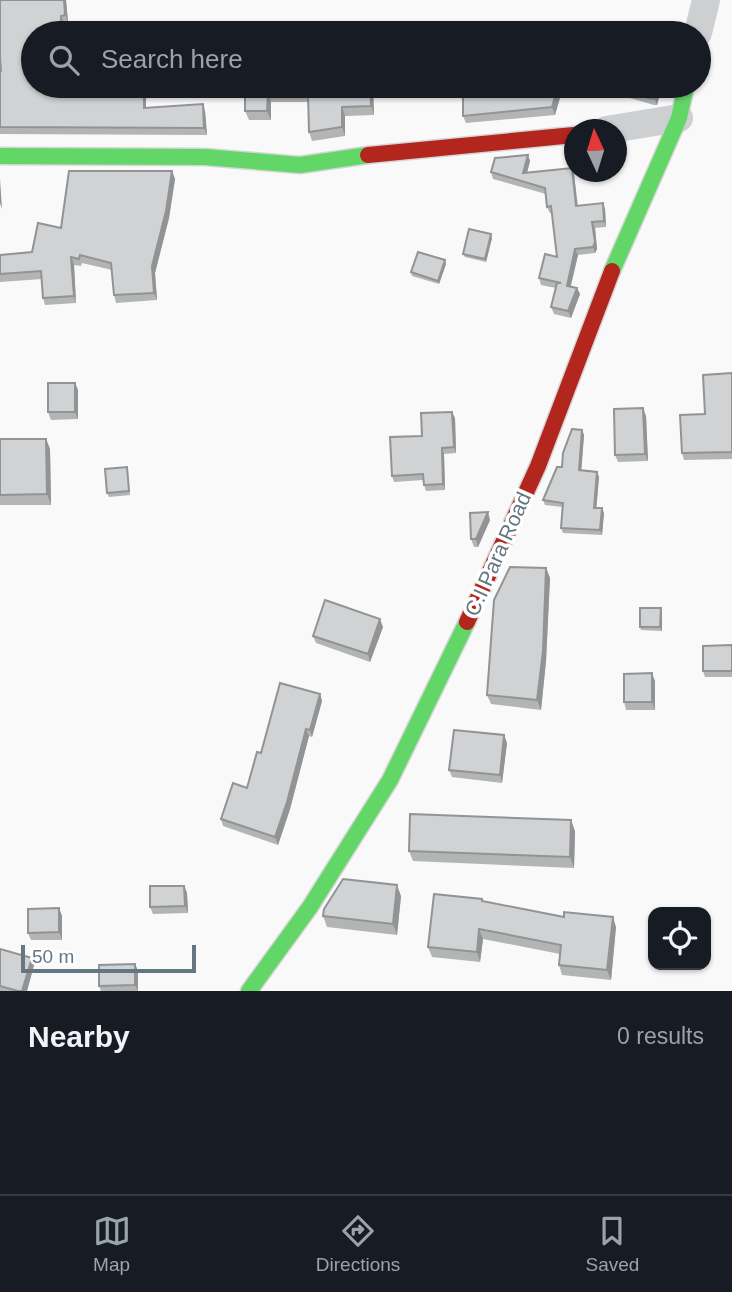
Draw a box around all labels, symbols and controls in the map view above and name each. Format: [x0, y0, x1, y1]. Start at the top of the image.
search box [21, 21, 711, 98]
icon: search [45, 41, 83, 79]
text: Search here [101, 44, 243, 74]
north arrow [564, 119, 627, 182]
street label: C.I Para Road [460, 488, 535, 619]
map controls [648, 907, 711, 970]
button: locate [648, 907, 711, 970]
scale bar [21, 942, 196, 974]
text: 50 m [32, 946, 74, 967]
text: Nearby [28, 1020, 130, 1053]
text: 0 results [617, 1023, 704, 1049]
tab: Map [93, 1212, 131, 1276]
tab: Directions [316, 1212, 400, 1276]
tab: Saved [585, 1212, 639, 1276]

